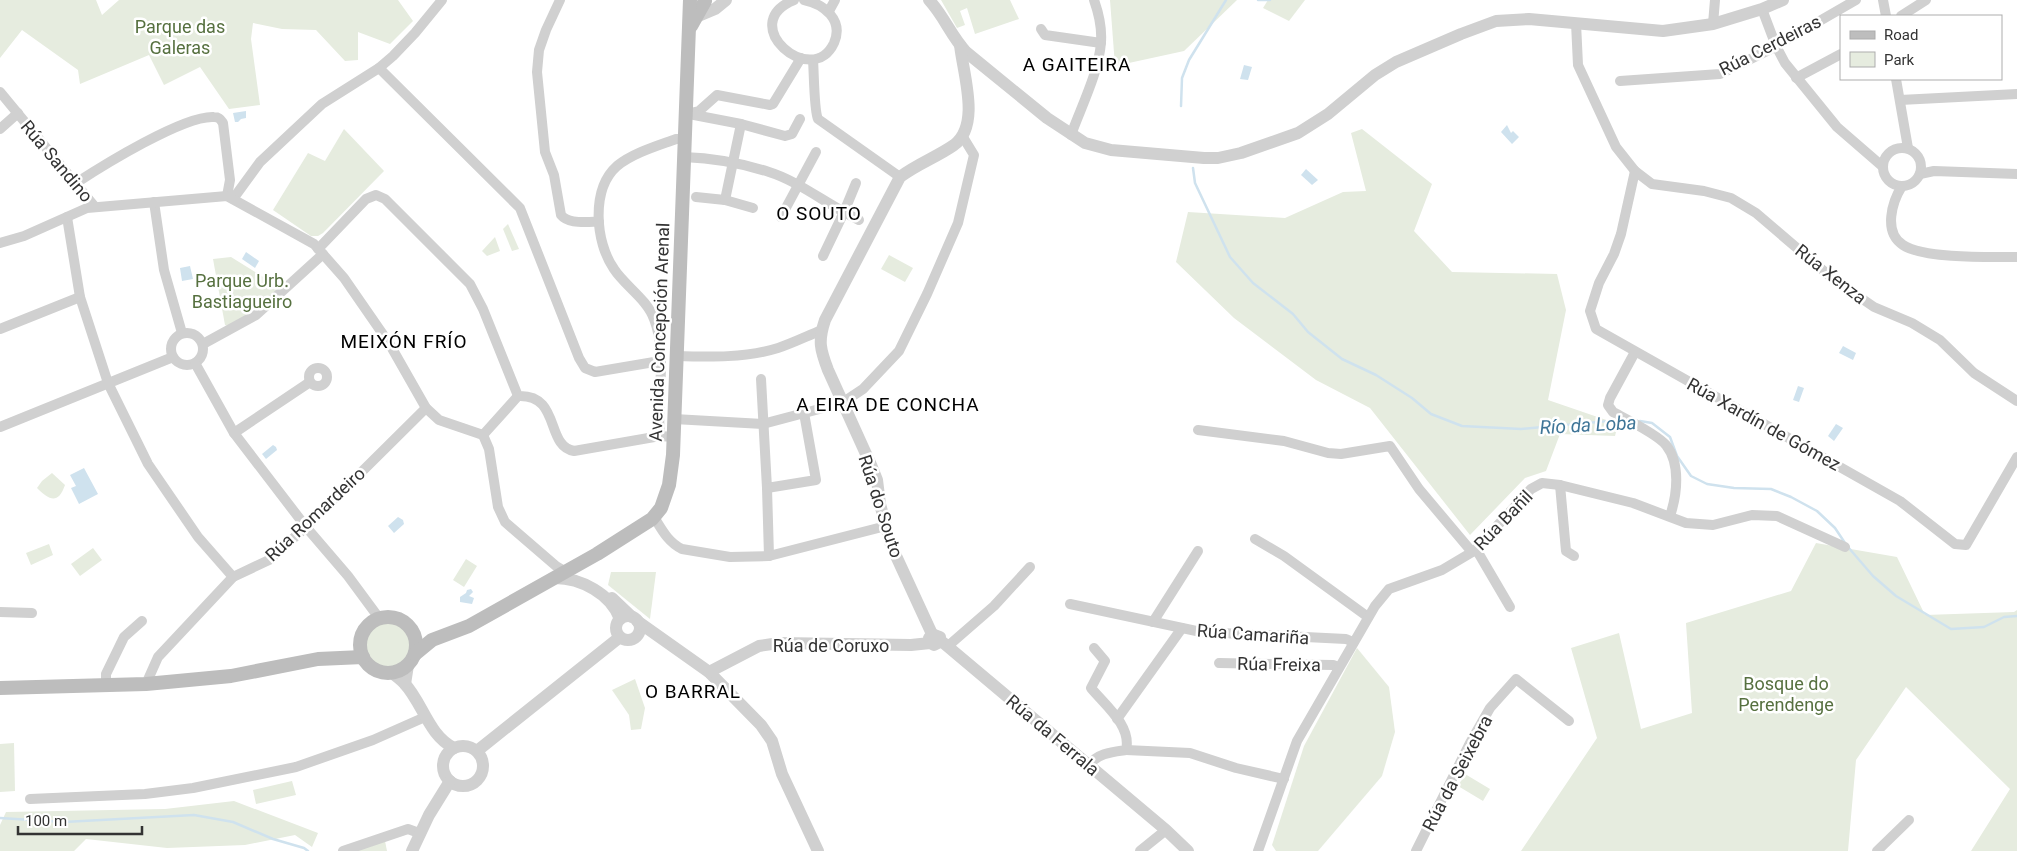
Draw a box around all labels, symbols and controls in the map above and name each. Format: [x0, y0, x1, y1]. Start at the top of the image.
street label: Rúa Cerdeiras [1716, 10, 1824, 80]
legend [1840, 15, 2002, 80]
park label: Parque das Galeras [135, 16, 225, 58]
text: Road [1884, 26, 1918, 44]
text: Park [1884, 51, 1915, 69]
district label: A GAITEIRA [1023, 53, 1131, 76]
street label: Rúa Sandino [17, 116, 97, 206]
district label: O SOUTO [776, 202, 862, 225]
street label: Avenida Concepción Arenal [645, 222, 673, 442]
street label: Rúa Xenza [1791, 240, 1871, 308]
park label: Parque Urb. Bastiagueiro [192, 270, 292, 312]
district label: MEIXÓN FRÍO [340, 330, 468, 353]
street label: Rúa Xardín de Gómez [1684, 373, 1844, 475]
district label: A EIRA DE CONCHA [796, 393, 980, 416]
water label: Río da Loba [1539, 411, 1637, 439]
street label: Rúa do Souto [854, 452, 908, 560]
street label: Rúa Romardeiro [261, 463, 369, 565]
street label: Rúa Bañil [1469, 486, 1537, 554]
street label: Rúa Camariña [1196, 620, 1310, 648]
street label: Rúa de Coruxo [773, 635, 889, 656]
street label: Rúa Freixa [1237, 653, 1321, 675]
park label: Bosque do Perendenge [1738, 673, 1834, 715]
district label: O BARRAL [645, 680, 741, 703]
street label: Rúa da Ferrala [1002, 690, 1104, 780]
street label: Rúa da Seixebra [1418, 711, 1496, 835]
scale bar [18, 804, 141, 836]
text: 100 m [25, 812, 67, 830]

